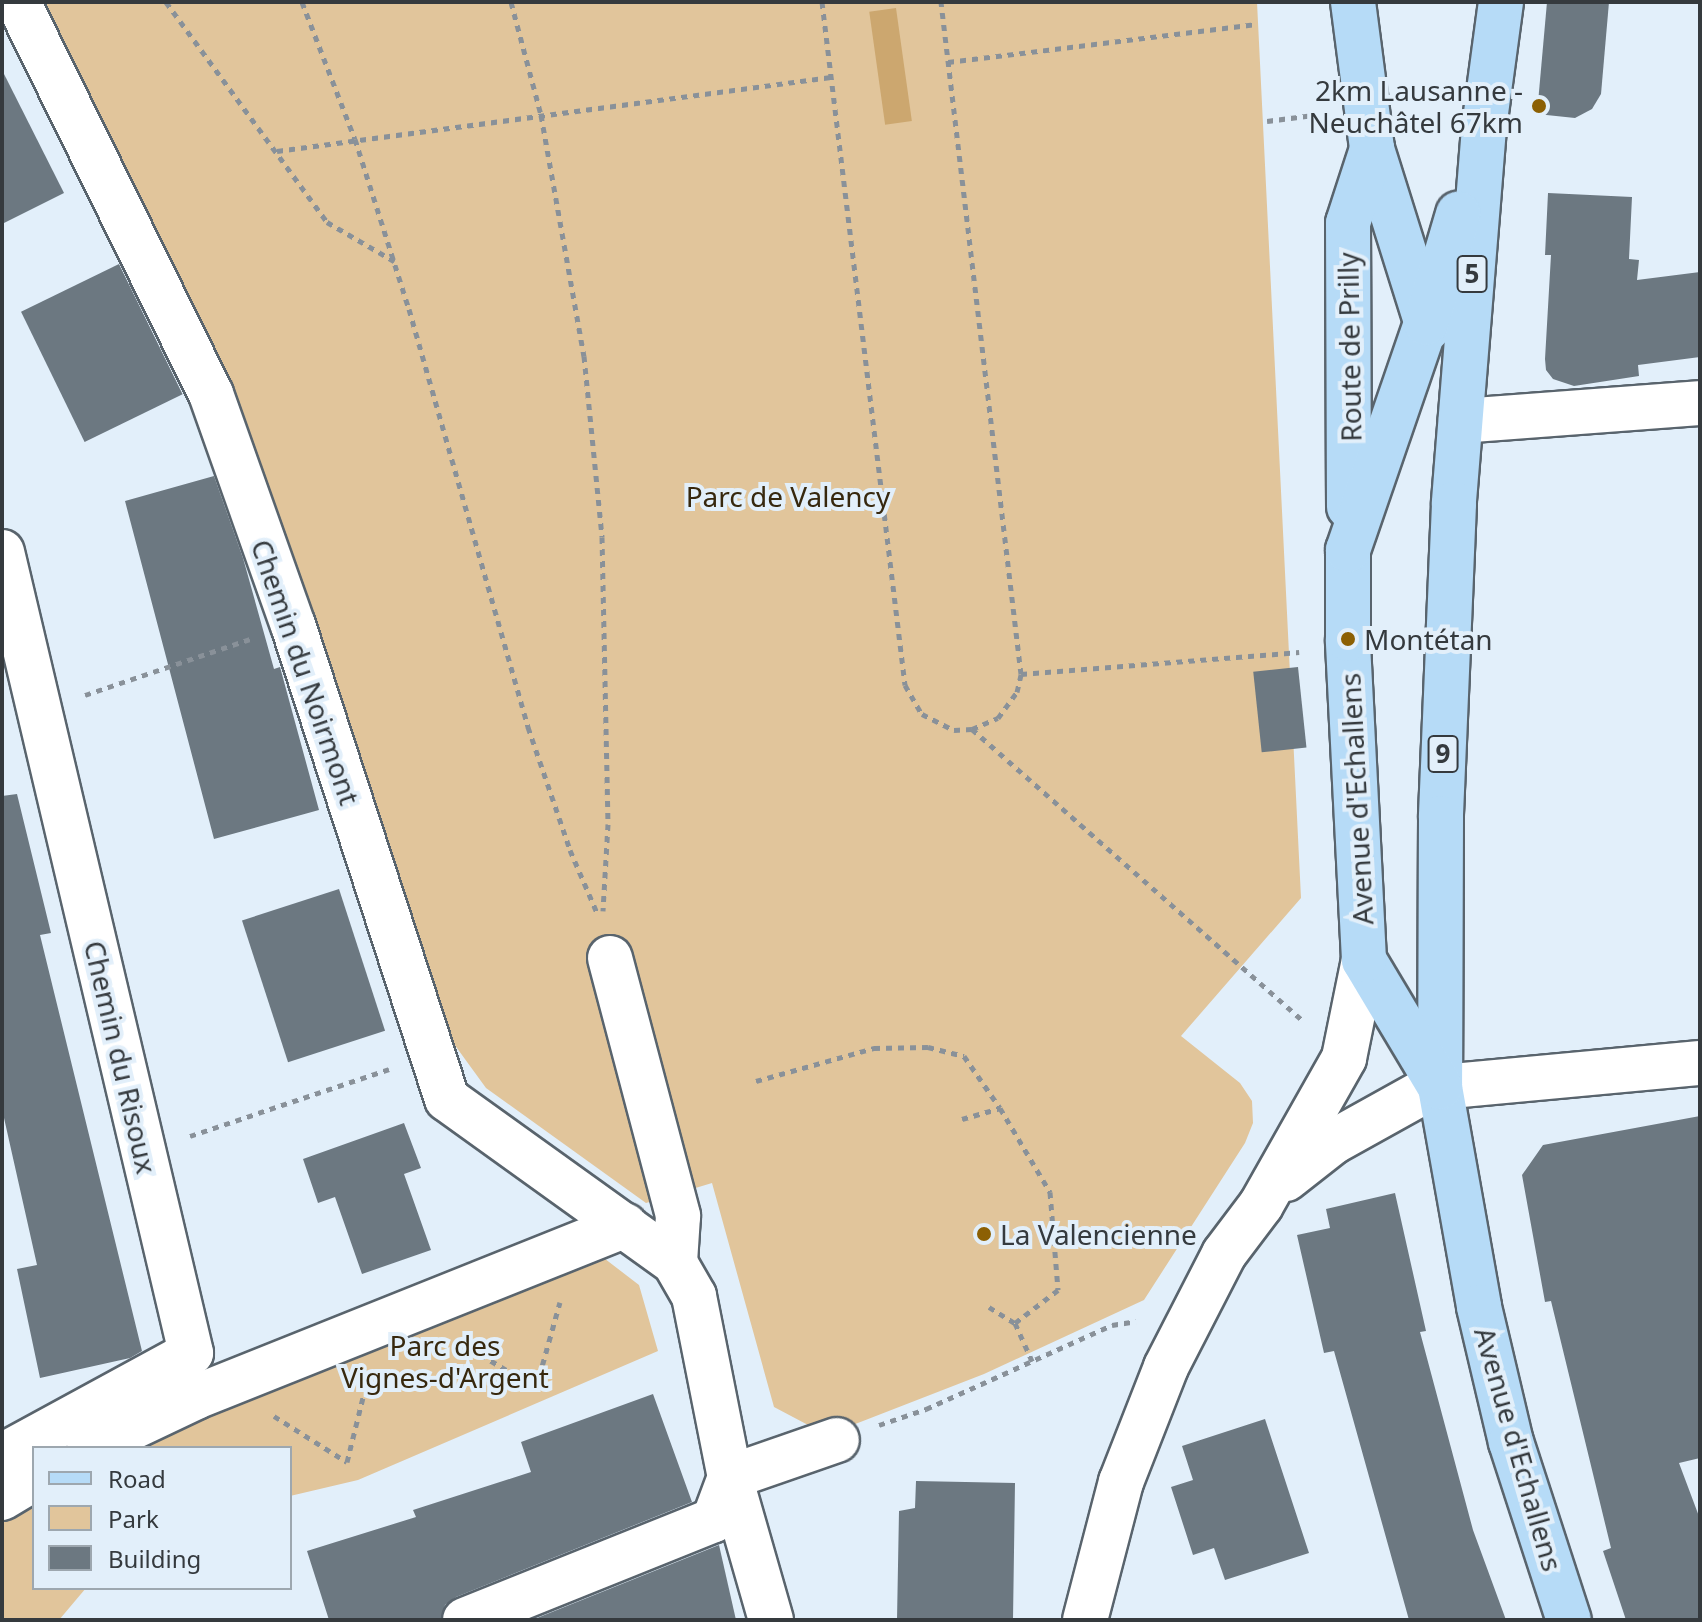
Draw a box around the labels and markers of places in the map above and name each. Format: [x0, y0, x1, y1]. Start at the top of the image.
place label: 2km Lausanne - Neuchâtel 67km [1309, 73, 1523, 139]
marker: 2km Lausanne - Neuchâtel 67km [1530, 97, 1548, 115]
place label: Montétan [1364, 622, 1493, 656]
marker: Montétan [1339, 630, 1357, 648]
place label: La Valencienne [1000, 1217, 1197, 1251]
marker: La Valencienne [975, 1225, 993, 1243]

